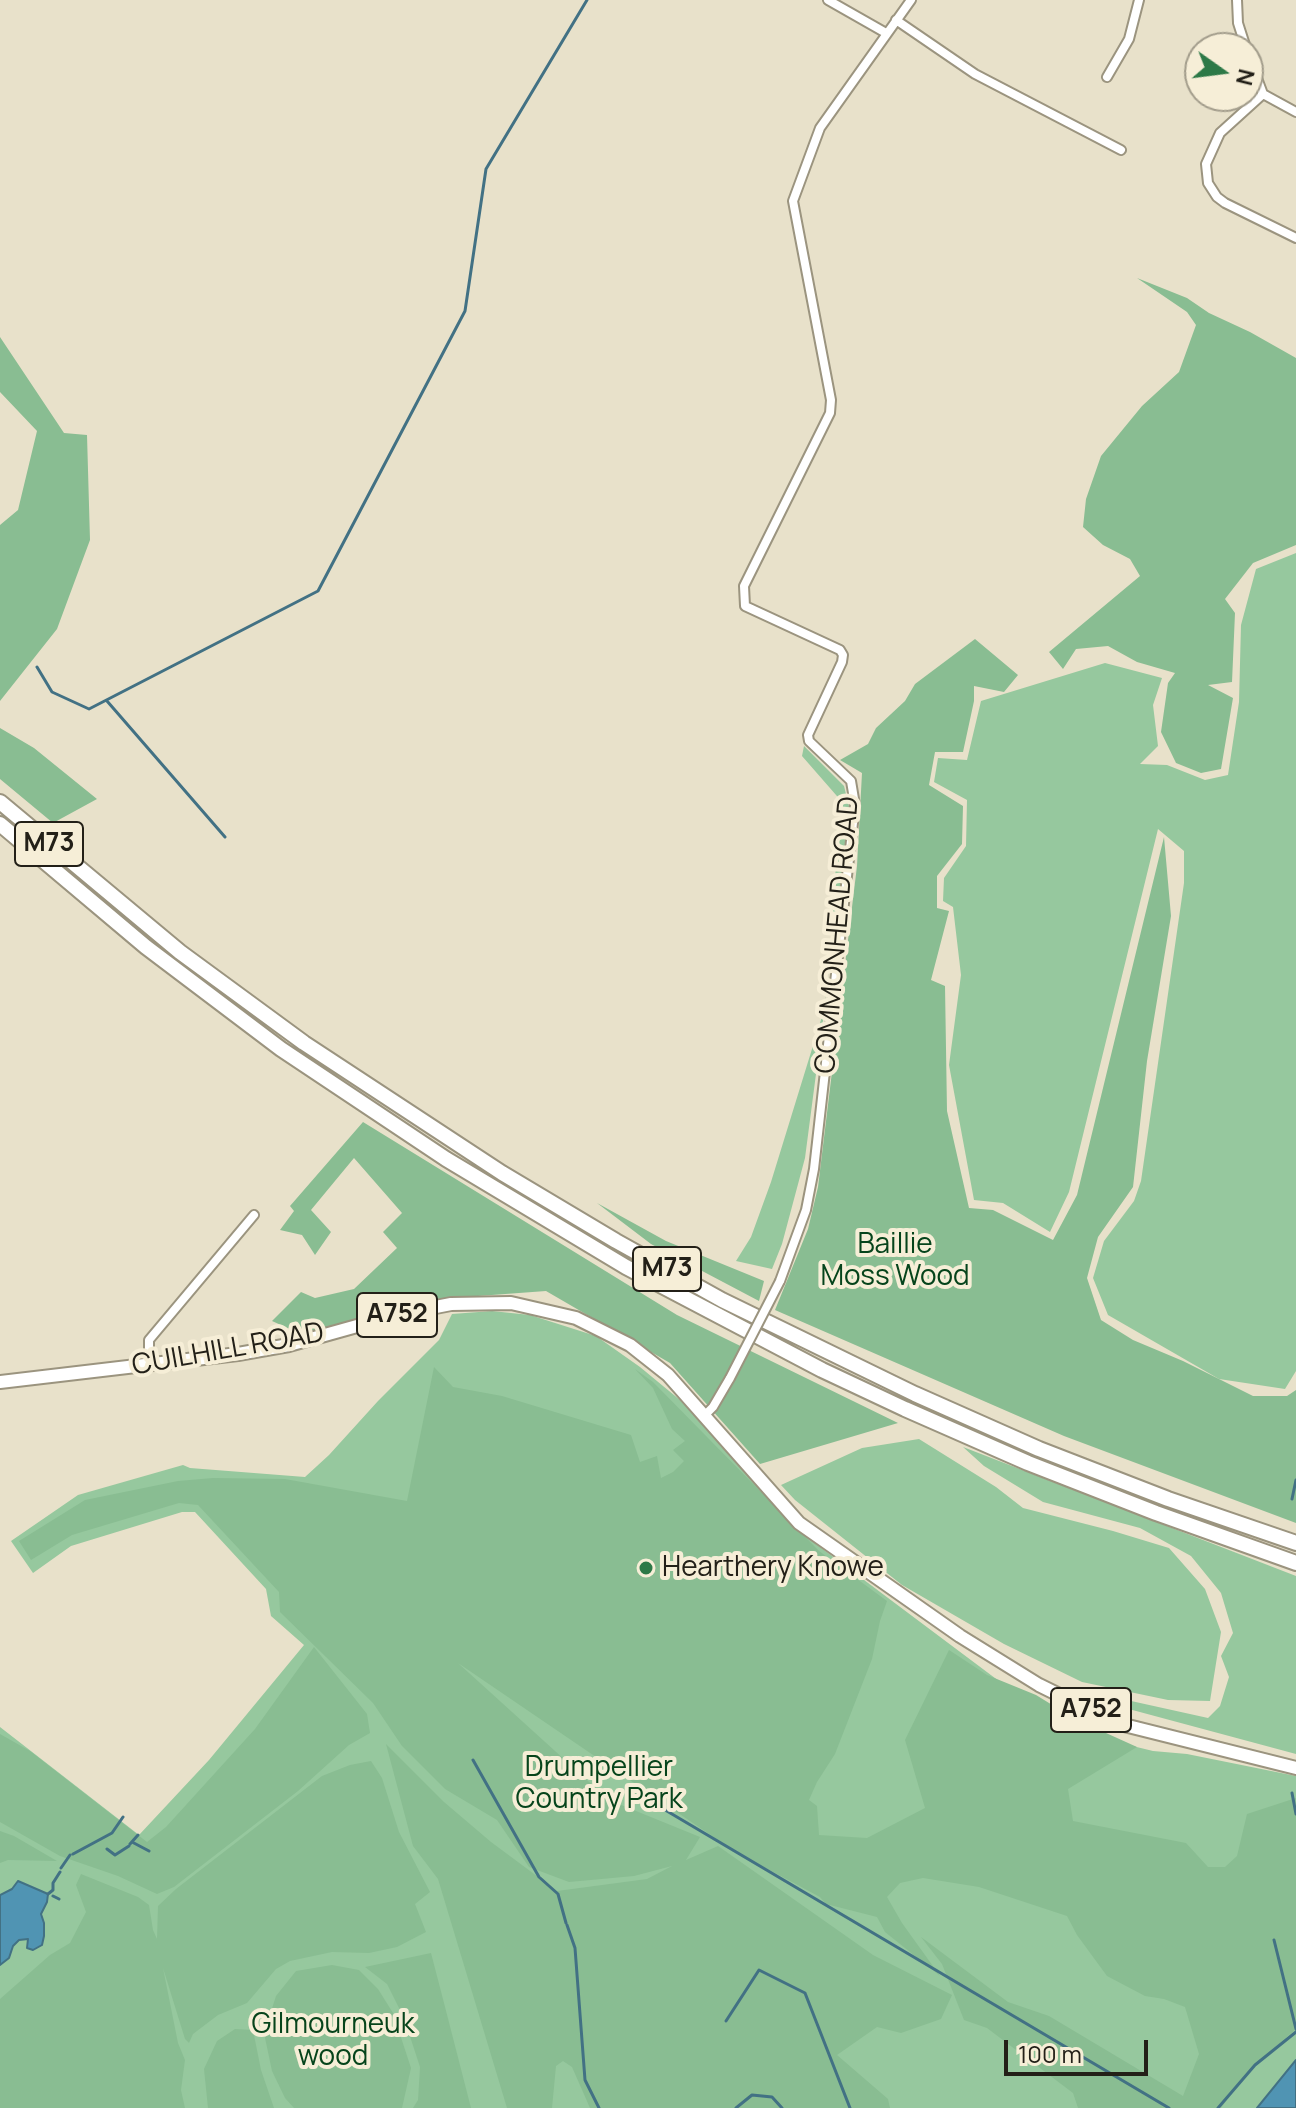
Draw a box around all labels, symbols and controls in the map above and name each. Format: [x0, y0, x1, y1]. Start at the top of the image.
north arrow [1184, 32, 1264, 112]
text: N [1229, 66, 1262, 89]
street label: COMMONHEAD ROAD [809, 795, 867, 1075]
road number: M73 [15, 822, 83, 866]
park label: Baillie Moss Wood [820, 1228, 970, 1294]
road number: M73 [633, 1247, 701, 1291]
road number: A752 [357, 1293, 437, 1337]
street label: CUILHILL ROAD [129, 1317, 327, 1383]
place label: Hearthery Knowe [662, 1551, 884, 1585]
marker: Hearthery Knowe [637, 1559, 655, 1577]
road number: A752 [1051, 1688, 1131, 1732]
park label: Drumpellier Country Park [515, 1751, 683, 1817]
park label: Gilmourneuk wood [251, 2008, 415, 2074]
scale bar [1008, 2024, 1152, 2074]
text: 100 m [1018, 2037, 1082, 2070]

